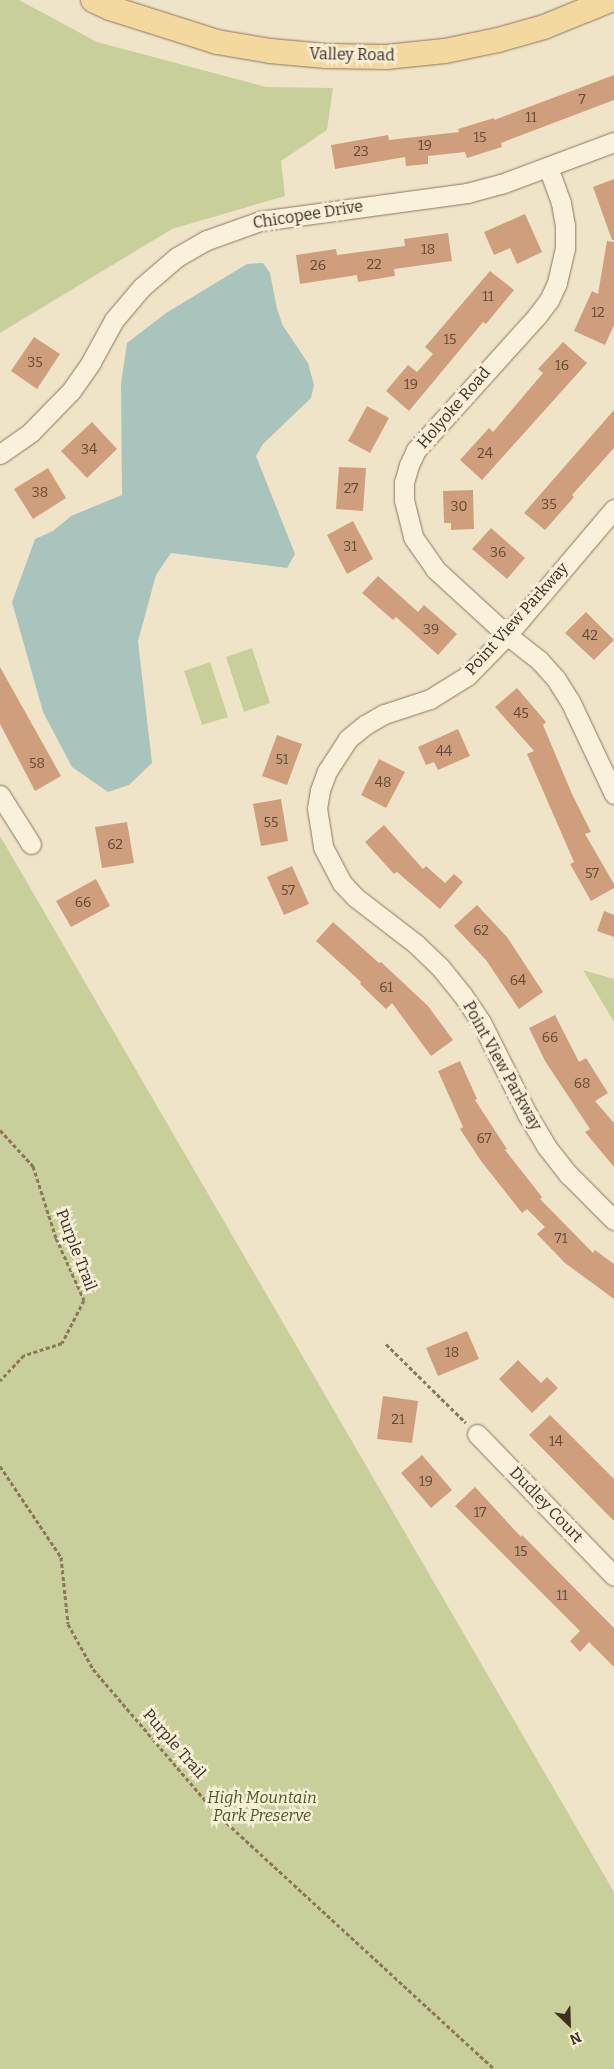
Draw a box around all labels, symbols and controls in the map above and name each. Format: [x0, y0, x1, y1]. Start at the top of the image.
street label: Valley Road [309, 45, 395, 65]
house number: 7 [578, 92, 586, 108]
house number: 11 [525, 110, 537, 126]
house number: 15 [473, 130, 487, 146]
house number: 19 [418, 138, 432, 154]
house number: 23 [353, 144, 369, 160]
street label: Chicopee Drive [252, 197, 364, 233]
house number: 18 [421, 242, 435, 258]
house number: 22 [366, 257, 382, 273]
house number: 26 [310, 258, 326, 274]
house number: 11 [482, 289, 494, 305]
house number: 12 [591, 305, 605, 321]
house number: 15 [443, 332, 457, 348]
house number: 35 [27, 355, 43, 371]
house number: 16 [555, 358, 569, 374]
street label: Holyoke Road [413, 363, 495, 453]
house number: 19 [404, 377, 418, 393]
house number: 34 [81, 442, 97, 458]
house number: 24 [477, 446, 493, 462]
house number: 27 [344, 481, 358, 497]
house number: 38 [32, 485, 48, 501]
house number: 35 [541, 497, 557, 513]
house number: 30 [451, 499, 467, 515]
house number: 31 [343, 539, 357, 555]
house number: 36 [490, 545, 506, 561]
street label: Point View Parkway [461, 559, 573, 679]
house number: 39 [423, 622, 439, 638]
house number: 42 [582, 628, 598, 644]
house number: 45 [513, 706, 529, 722]
house number: 44 [436, 744, 452, 760]
house number: 51 [276, 752, 288, 768]
house number: 58 [29, 756, 45, 772]
house number: 48 [375, 775, 391, 791]
house number: 55 [264, 815, 278, 831]
house number: 62 [107, 837, 123, 853]
house number: 57 [585, 866, 599, 882]
house number: 57 [281, 883, 295, 899]
house number: 66 [75, 895, 91, 911]
house number: 62 [473, 923, 489, 939]
house number: 64 [510, 973, 526, 989]
house number: 61 [379, 980, 393, 996]
street label: Point View Parkway [459, 998, 545, 1134]
house number: 66 [542, 1030, 558, 1046]
house number: 68 [574, 1076, 590, 1092]
house number: 67 [476, 1131, 492, 1147]
street label: Purple Trail [52, 1206, 100, 1294]
house number: 71 [555, 1231, 567, 1247]
house number: 18 [445, 1345, 459, 1361]
house number: 21 [391, 1412, 405, 1428]
house number: 14 [549, 1434, 563, 1450]
street label: Dudley Court [505, 1463, 587, 1547]
house number: 19 [419, 1474, 433, 1490]
house number: 17 [474, 1505, 486, 1521]
house number: 15 [514, 1544, 528, 1560]
house number: 11 [556, 1588, 568, 1604]
street label: Purple Trail [139, 1705, 209, 1783]
park label: High Mountain Park Preserve [207, 1788, 317, 1826]
north arrow [544, 1999, 594, 2049]
text: N [567, 2028, 584, 2048]

